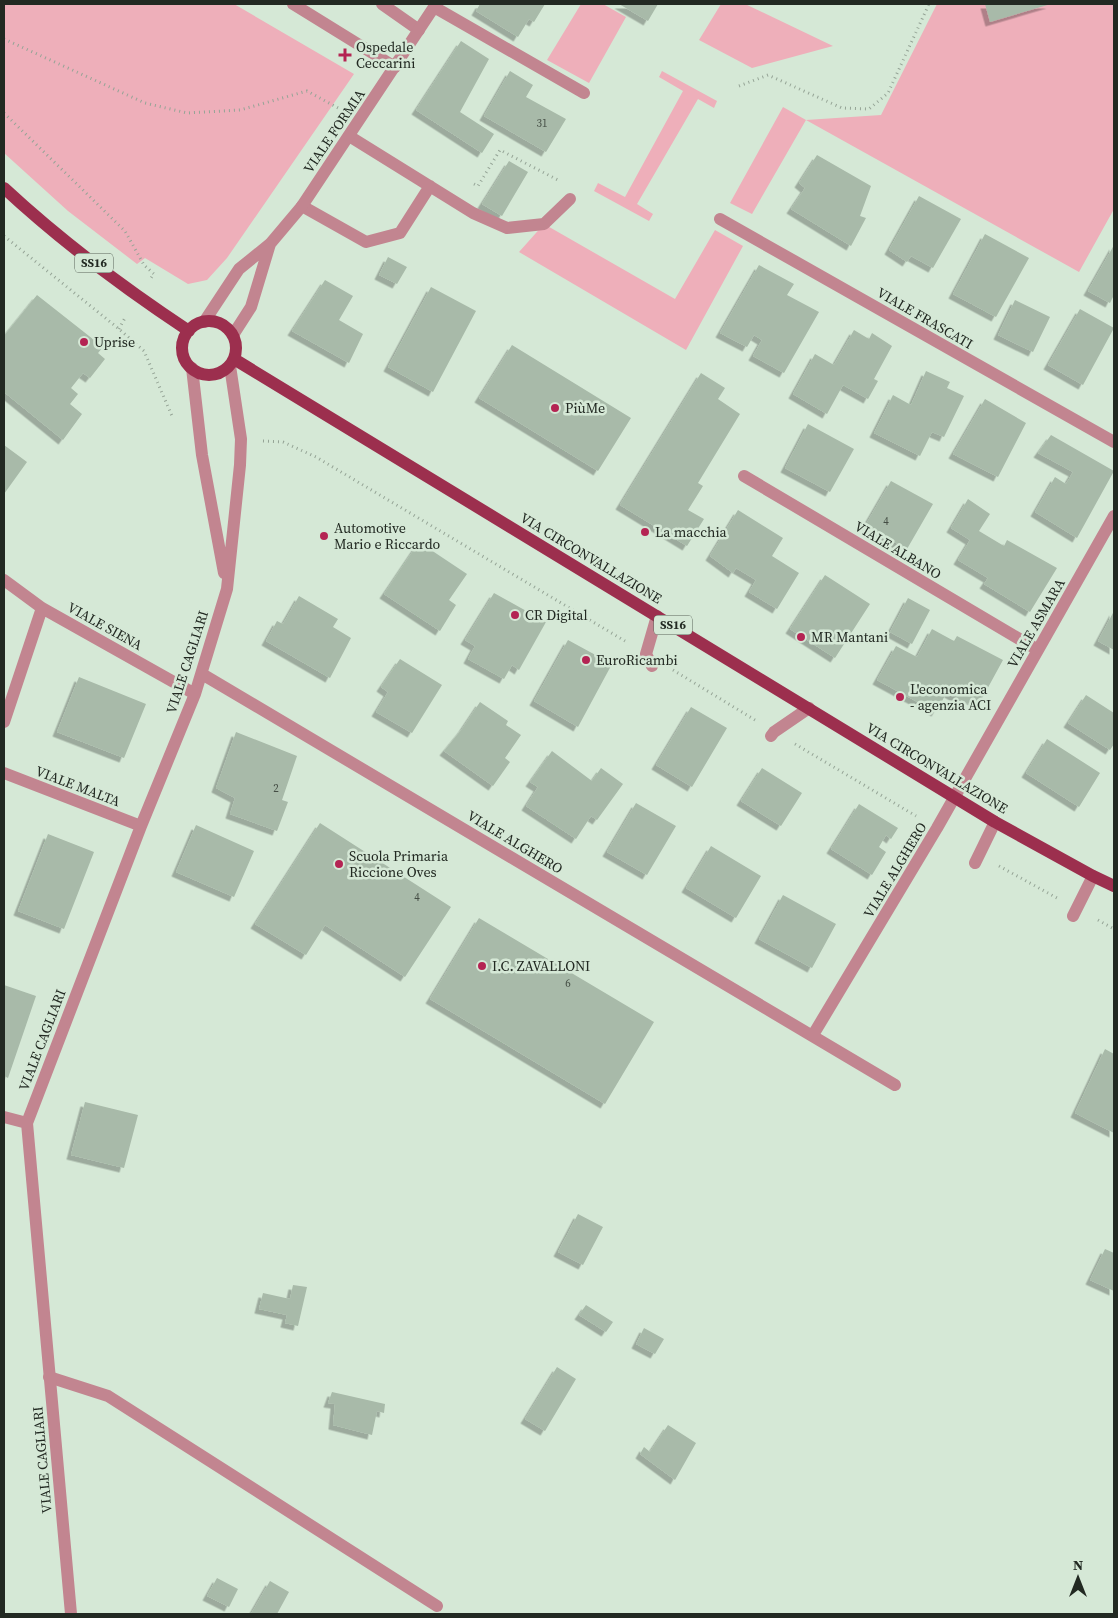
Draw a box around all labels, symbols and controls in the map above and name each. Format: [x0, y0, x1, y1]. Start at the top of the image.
place label: Ospedale Ceccarini [356, 37, 415, 73]
marker: Ospedale Ceccarini [338, 48, 352, 62]
street label: VIALE FORMIA [298, 84, 370, 177]
house number: 31 [537, 116, 548, 131]
road number: SS16 [75, 254, 113, 272]
street label: VIALE FRASCATI [873, 282, 977, 354]
place label: Uprise [94, 332, 135, 352]
marker: Uprise [78, 336, 90, 348]
place label: PiùMe [565, 398, 605, 418]
marker: PiùMe [549, 402, 561, 414]
street label: VIA CIRCONVALLAZIONE [516, 508, 666, 608]
house number: 4 [883, 514, 889, 529]
street label: VIALE ALBANO [851, 516, 945, 584]
place label: Automotive Mario e Riccardo [334, 518, 441, 554]
place label: La macchia [655, 522, 728, 542]
marker: La macchia [639, 526, 651, 538]
marker: Automotive Mario e Riccardo [318, 530, 330, 542]
street label: VIALE ASMARA [1002, 574, 1070, 671]
street label: VIALE SIENA [64, 597, 147, 655]
place label: CR Digital [525, 605, 588, 625]
street label: VIALE CAGLIARI [161, 608, 213, 716]
marker: CR Digital [509, 609, 521, 621]
road number: SS16 [654, 616, 692, 634]
place label: MR Mantani [811, 627, 888, 647]
marker: MR Mantani [795, 631, 807, 643]
place label: EuroRicambi [596, 650, 678, 670]
marker: EuroRicambi [580, 654, 592, 666]
place label: L'economica - agenzia ACI [910, 679, 991, 715]
marker: L'economica - agenzia ACI [894, 691, 906, 703]
street label: VIA CIRCONVALLAZIONE [862, 718, 1012, 818]
street label: VIALE MALTA [33, 761, 124, 812]
house number: 2 [273, 781, 279, 796]
street label: VIALE ALGHERO [463, 806, 567, 879]
street label: VIALE ALGHERO [859, 818, 932, 922]
place label: Scuola Primaria Riccione Oves [349, 846, 449, 882]
marker: Scuola Primaria Riccione Oves [333, 858, 345, 870]
house number: 4 [414, 890, 420, 905]
place label: I.C. ZAVALLONI [492, 956, 590, 976]
marker: I.C. ZAVALLONI [476, 960, 488, 972]
house number: 6 [565, 976, 571, 991]
street label: VIALE CAGLIARI [13, 986, 71, 1094]
street label: VIALE CAGLIARI [27, 1406, 57, 1514]
north arrow [1053, 1553, 1103, 1603]
text: N [1073, 1555, 1083, 1575]

